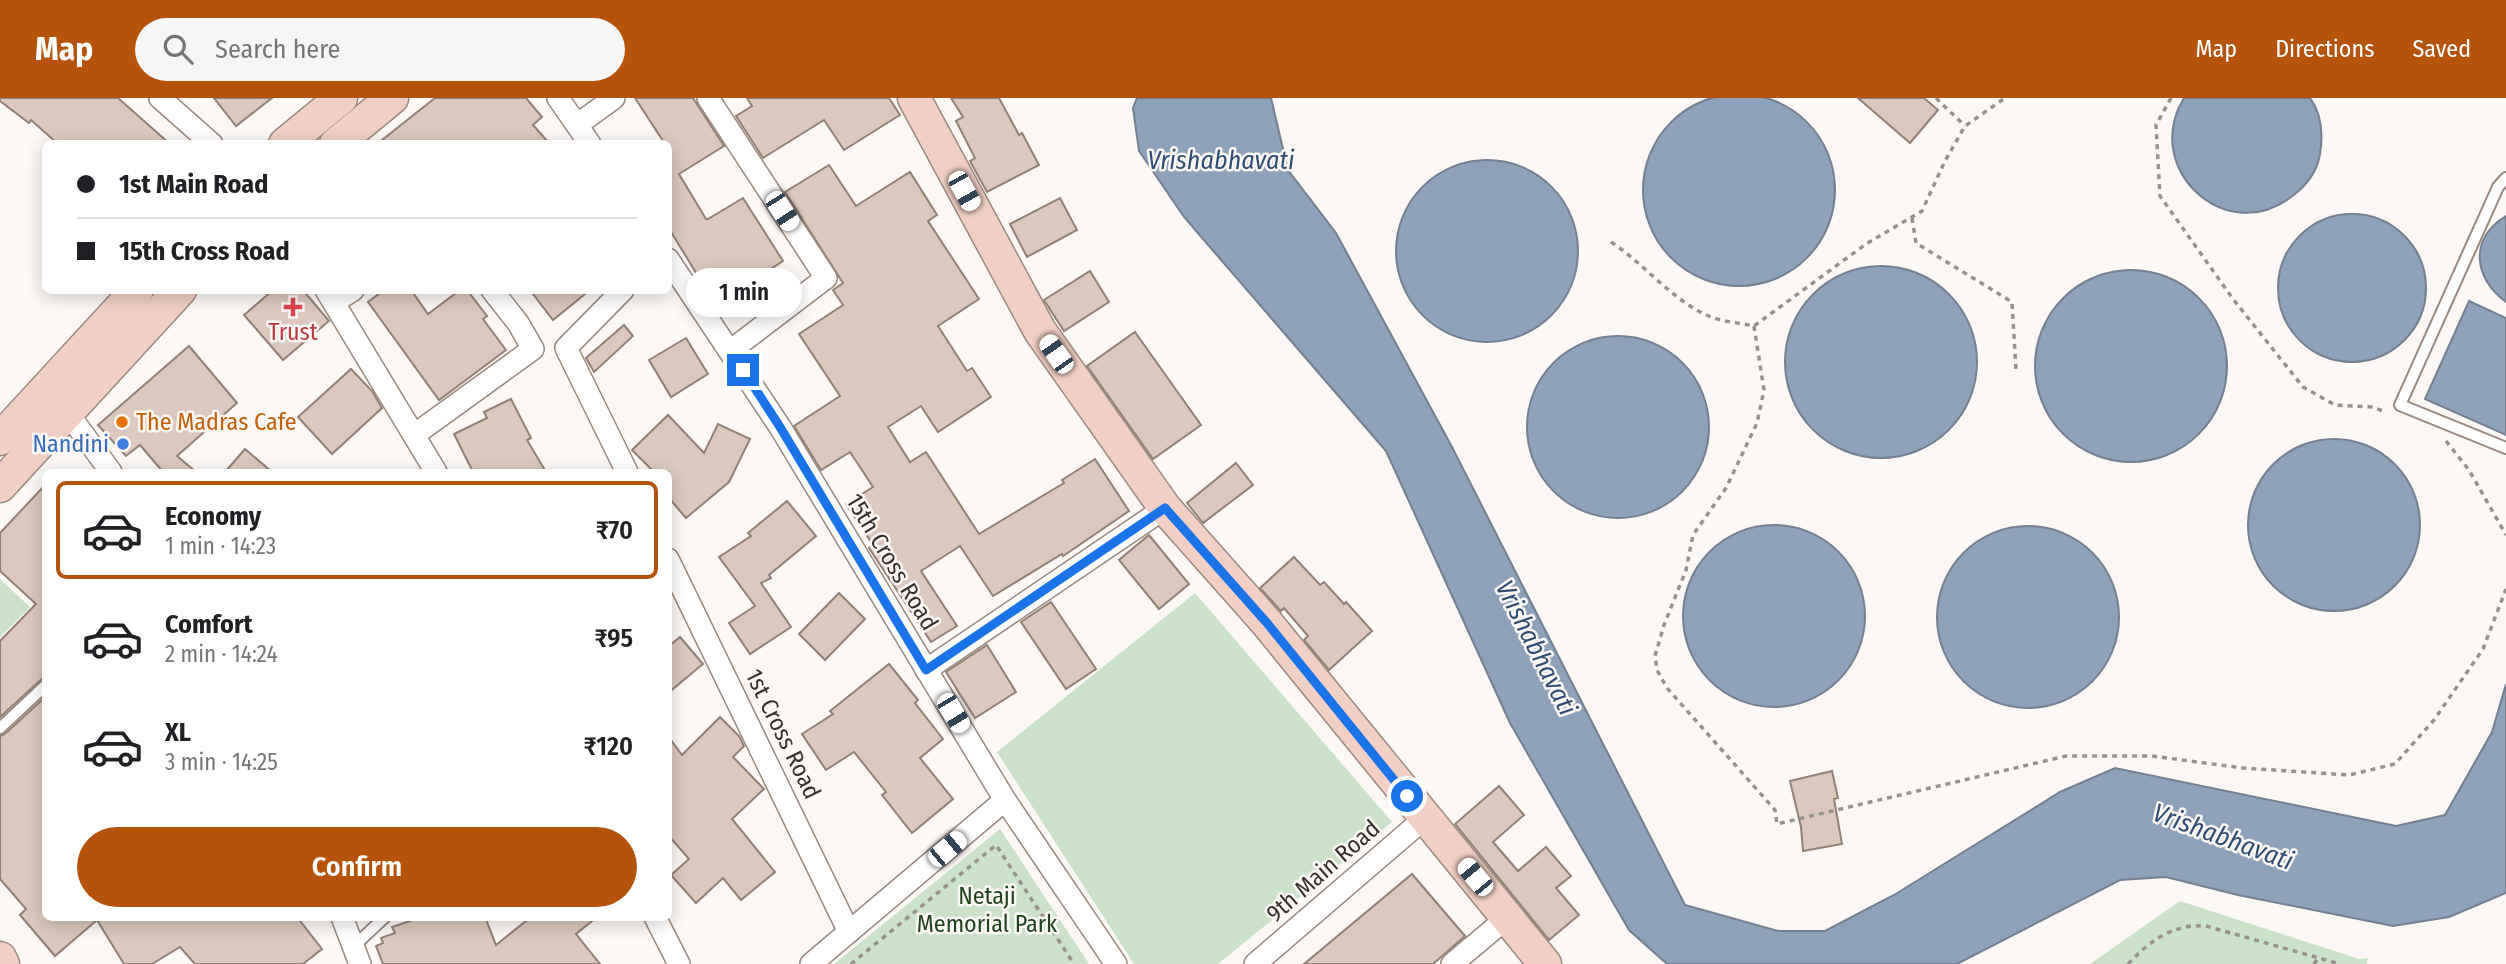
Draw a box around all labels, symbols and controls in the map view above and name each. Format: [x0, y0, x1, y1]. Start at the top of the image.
search box [135, 18, 625, 81]
text: Map [35, 29, 93, 69]
icon: search [159, 30, 197, 68]
text: Search here [215, 34, 340, 65]
text: Map [2196, 35, 2237, 63]
text: Directions [2275, 35, 2374, 63]
text: Saved [2412, 35, 2471, 63]
water label: Vrishabhavati [1147, 145, 1295, 176]
car [945, 168, 984, 214]
text: 1st Main Road [119, 169, 268, 200]
car [762, 188, 803, 234]
text: 15th Cross Road [119, 236, 290, 267]
callout: 1 min [685, 268, 801, 317]
text: 1 min [719, 278, 769, 306]
marker: Trust [285, 299, 301, 315]
place label: Trust [268, 318, 318, 346]
car [1036, 331, 1077, 377]
route end [727, 354, 759, 386]
place label: The Madras Cafe [136, 408, 297, 436]
marker: The Madras Cafe [114, 414, 130, 430]
place label: Nandini [32, 430, 109, 458]
marker: Nandini [115, 436, 131, 452]
street label: 15th Cross Road [840, 489, 944, 635]
icon: car [81, 499, 144, 562]
text: Economy [165, 501, 261, 532]
text: ₹70 [596, 515, 633, 546]
text: 1 min · 14:23 [165, 532, 276, 560]
water label: Vrishabhavati [1489, 575, 1583, 721]
icon: car [81, 607, 144, 670]
text: Comfort [165, 609, 253, 640]
text: ₹95 [595, 623, 633, 654]
text: 2 min · 14:24 [165, 640, 278, 668]
street label: 1st Cross Road [740, 665, 826, 803]
car [934, 690, 973, 736]
icon: car [81, 715, 144, 778]
text: XL [165, 717, 191, 748]
text: ₹120 [584, 731, 633, 762]
text: 3 min · 14:25 [165, 748, 278, 776]
route start [1391, 780, 1423, 812]
water label: Vrishabhavati [2149, 797, 2298, 877]
street label: 9th Main Road [1261, 814, 1385, 928]
button: Confirm [77, 827, 637, 907]
car [925, 827, 970, 871]
car [1454, 854, 1497, 900]
park label: Netaji Memorial Park [917, 882, 1058, 938]

